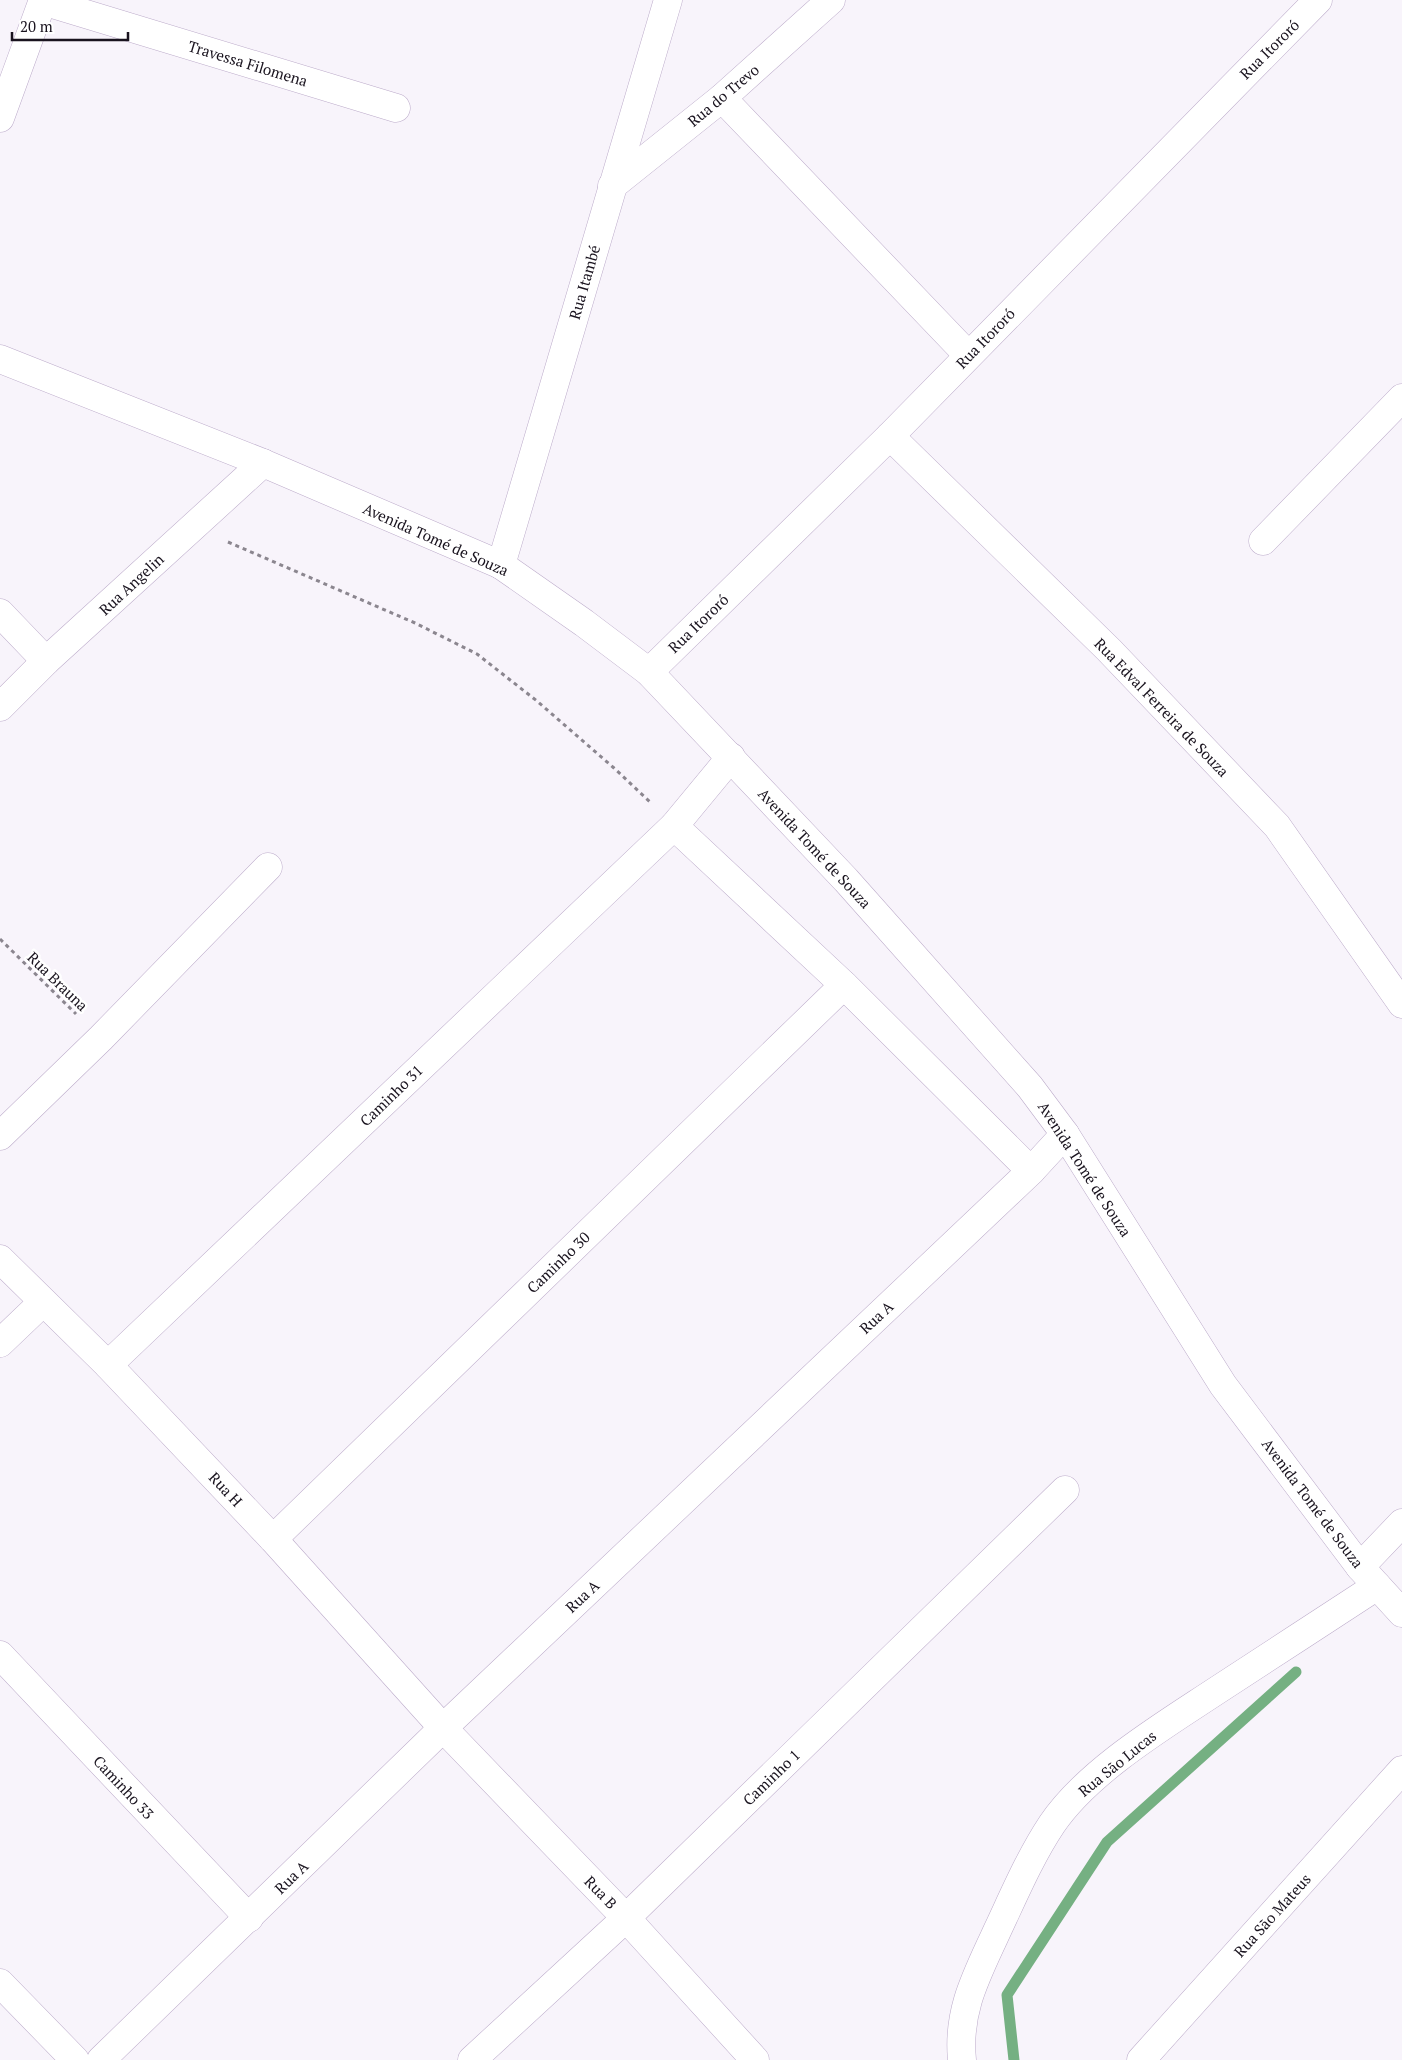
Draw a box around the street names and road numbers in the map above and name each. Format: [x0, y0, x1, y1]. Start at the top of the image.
street label: Rua Itororó [1235, 15, 1303, 83]
street label: Travessa Filomena [186, 35, 310, 91]
street label: Rua do Trevo [683, 59, 763, 131]
street label: Rua Itambé [564, 242, 604, 322]
street label: Rua Itororó [951, 303, 1019, 373]
street label: Avenida Tomé de Souza [360, 498, 512, 580]
street label: Rua Angelin [94, 549, 168, 619]
street label: Rua Itororó [663, 589, 733, 657]
street label: Rua Edval Ferreira de Souza [1090, 633, 1234, 781]
street label: Avenida Tomé de Souza [754, 784, 876, 913]
street label: Rua Brauna [23, 947, 93, 1015]
street label: Caminho 31 [355, 1060, 427, 1130]
street label: Avenida Tomé de Souza [1034, 1098, 1136, 1241]
street label: Caminho 30 [522, 1227, 594, 1297]
street label: Rua A [855, 1296, 898, 1338]
street label: Avenida Tomé de Souza [1258, 1434, 1369, 1572]
street label: Rua H [205, 1467, 247, 1511]
street label: Rua A [561, 1575, 604, 1617]
street label: Rua São Lucas [1074, 1725, 1160, 1801]
street label: Caminho 1 [738, 1745, 804, 1809]
street label: Caminho 33 [89, 1751, 159, 1823]
street label: Rua A [270, 1856, 313, 1898]
street label: Rua São Mateus [1229, 1869, 1315, 1961]
street label: Rua B [580, 1871, 622, 1913]

